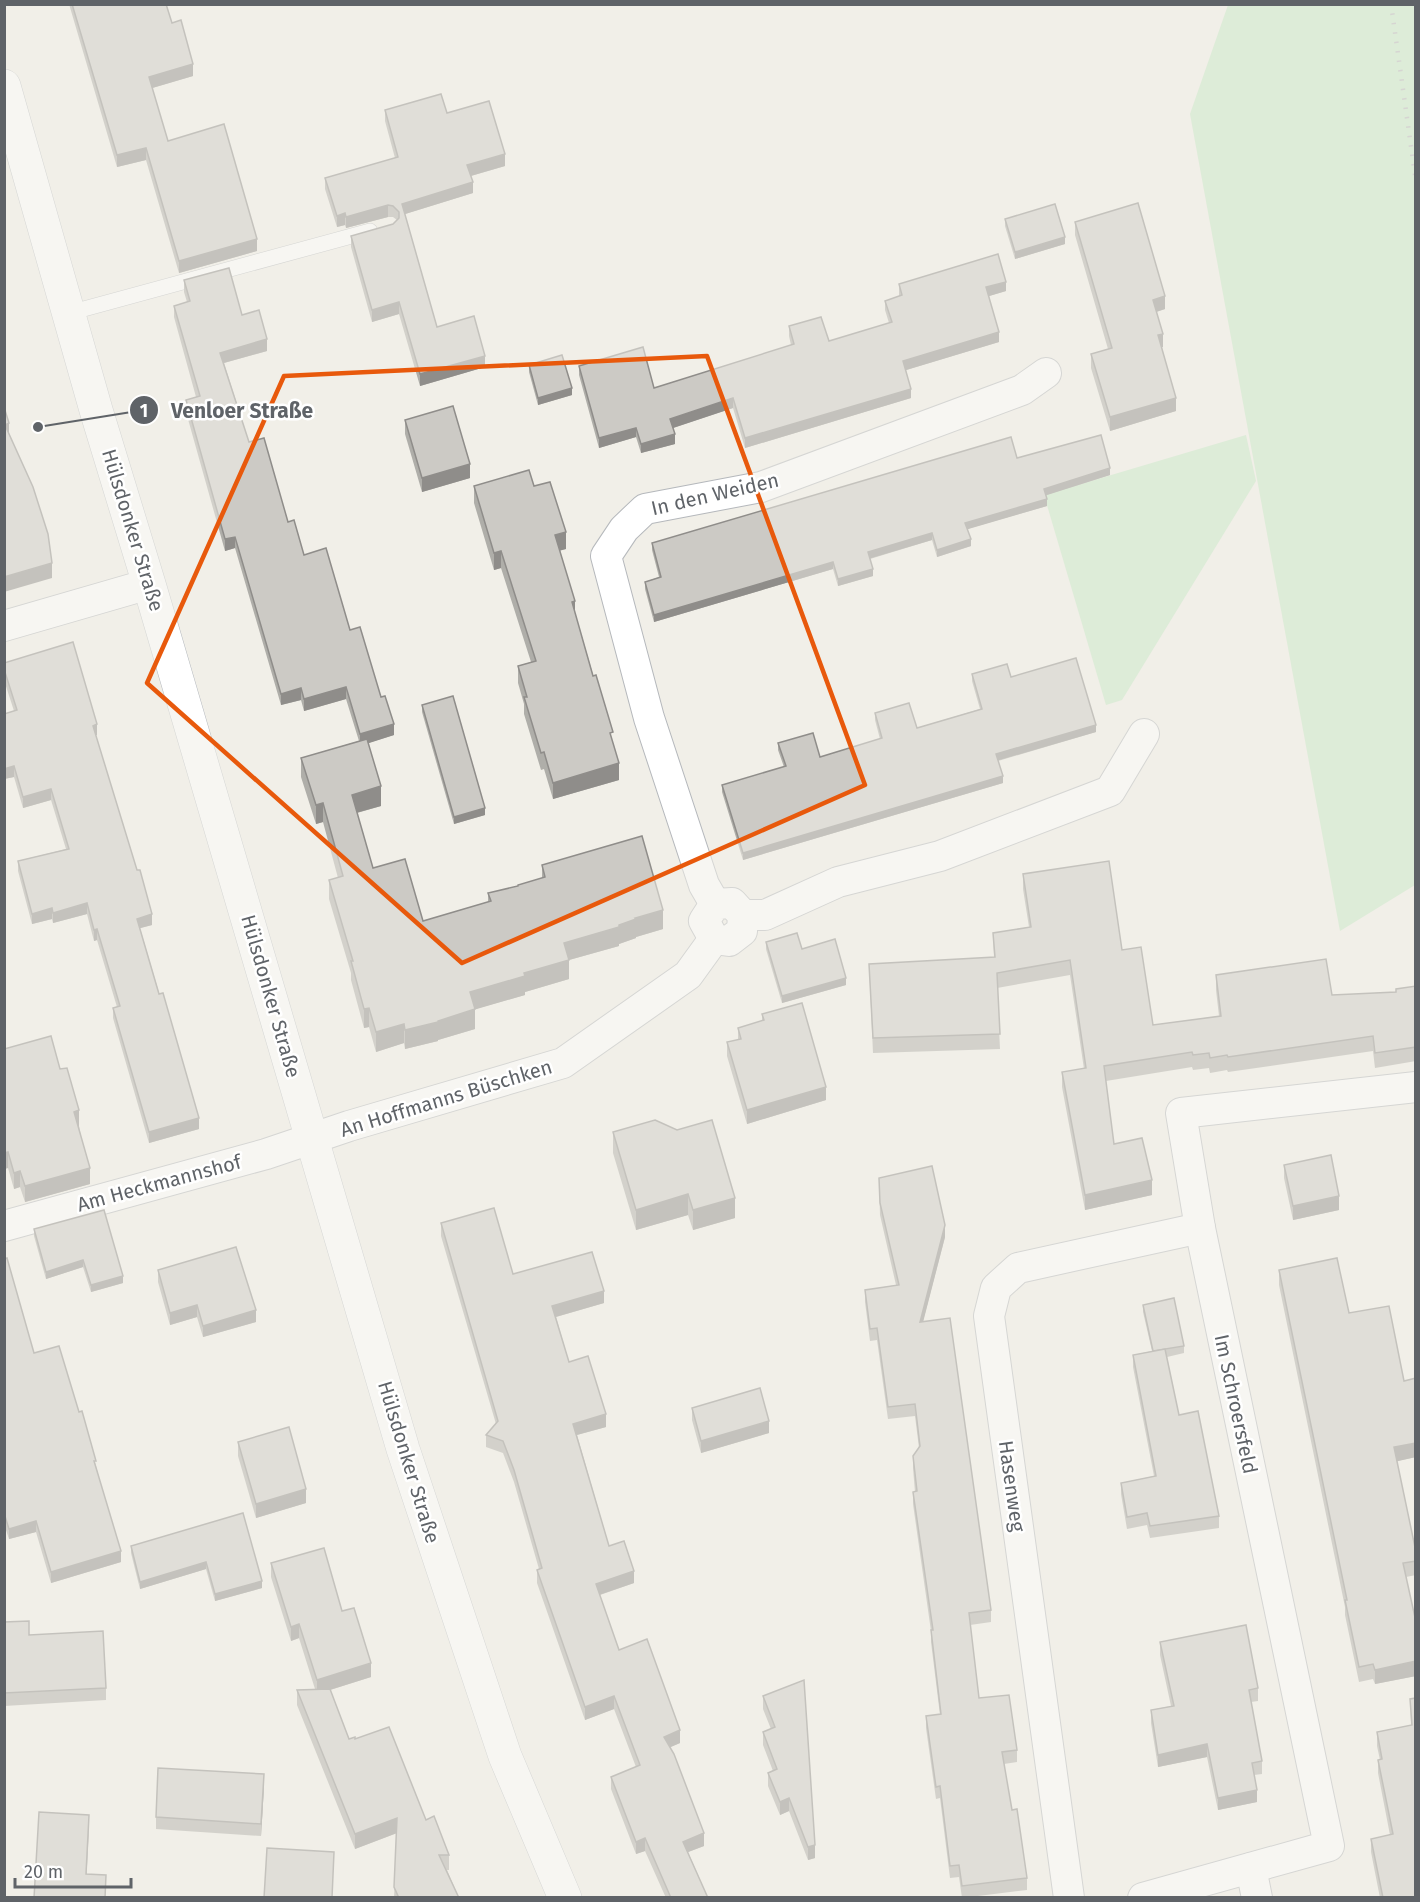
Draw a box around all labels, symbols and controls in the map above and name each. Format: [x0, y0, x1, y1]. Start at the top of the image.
callout: Venloer Straße [129, 391, 325, 430]
text: Venloer Straße [170, 398, 313, 424]
text: 1 [140, 400, 148, 422]
street label: Hülsdonker Straße [97, 446, 169, 614]
street label: In den Weiden [649, 468, 781, 520]
street label: Hülsdonker Straße [236, 912, 306, 1080]
street label: An Hoffmanns Büschken [337, 1054, 555, 1142]
street label: Am Heckmannshof [74, 1149, 245, 1216]
street label: Im Schroersfeld [1209, 1332, 1263, 1476]
street label: Hülsdonker Straße [373, 1378, 445, 1546]
street label: Hasenweg [994, 1439, 1030, 1534]
scale bar [15, 1851, 130, 1889]
text: 20 m [24, 1861, 63, 1883]

